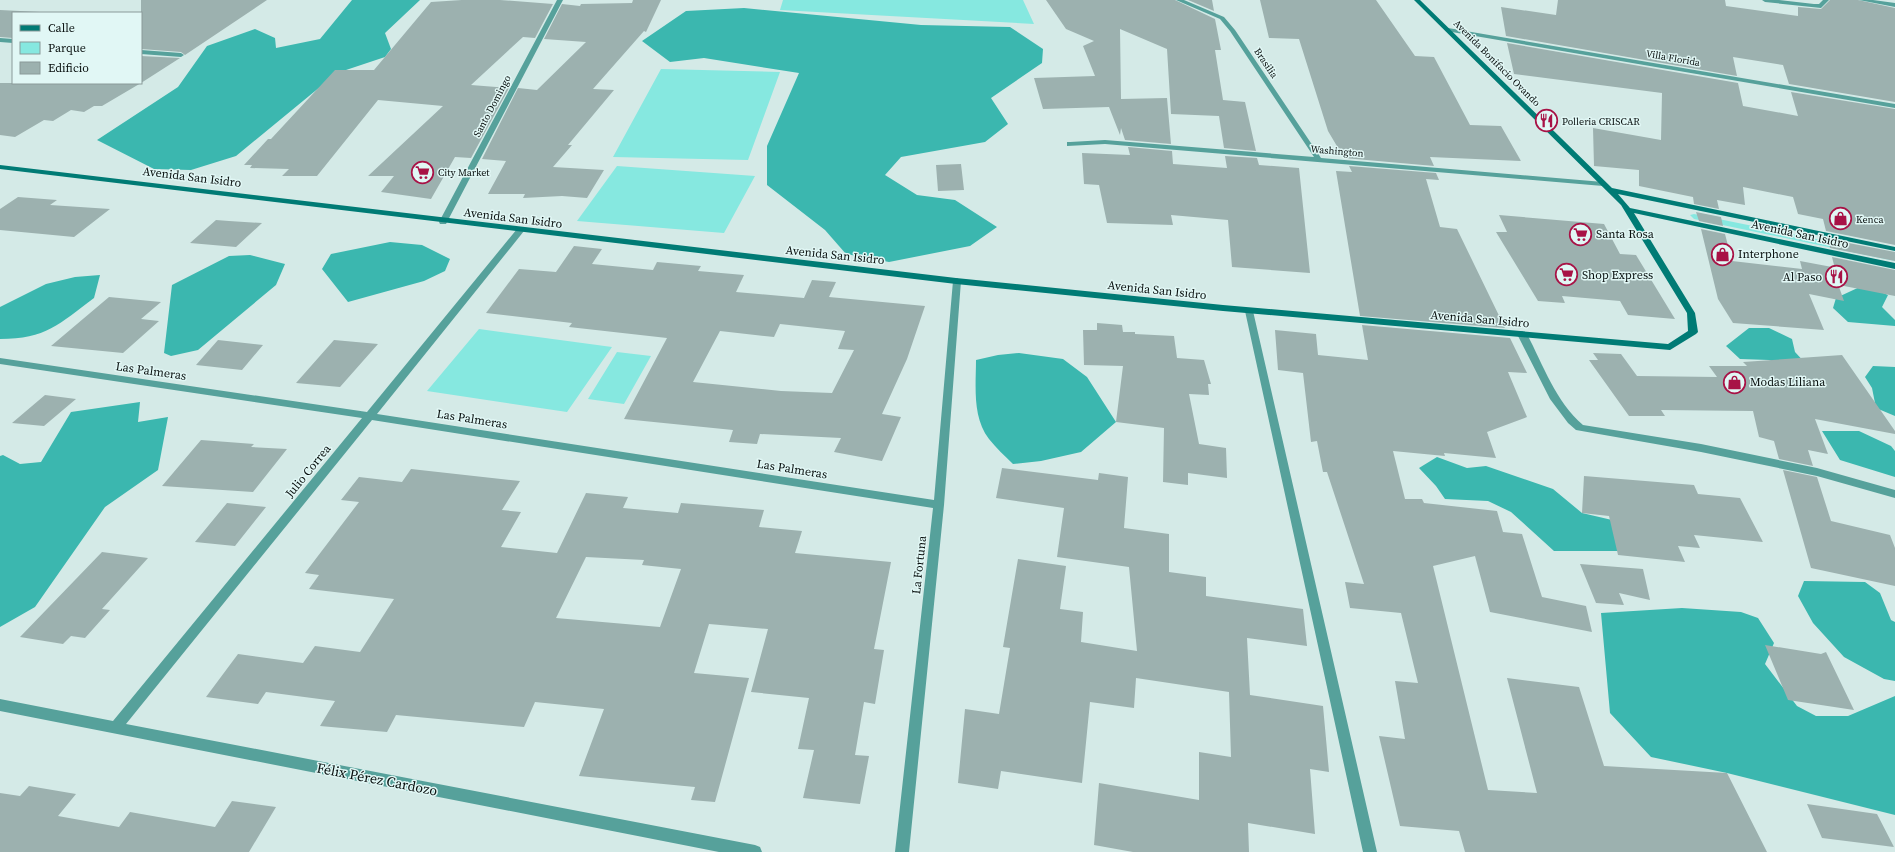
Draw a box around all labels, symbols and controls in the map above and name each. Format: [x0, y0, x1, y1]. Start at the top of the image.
legend [12, 12, 142, 84]
street label: Avenida Bonifacio Ovando [1451, 17, 1543, 109]
text: Calle [48, 20, 75, 36]
text: Parque [48, 40, 86, 56]
street label: Brasilia [1251, 45, 1281, 81]
street label: Villa Florida [1645, 47, 1702, 69]
text: Edificio [48, 60, 89, 76]
street label: Santo Domingo [470, 72, 514, 139]
restaurant icon: Polleria CRISCAR [1534, 108, 1560, 134]
place label: Polleria CRISCAR [1562, 115, 1640, 128]
street label: Washington [1310, 142, 1364, 160]
supermarket icon: City Market [409, 159, 435, 185]
street label: Avenida San Isidro [142, 163, 243, 191]
place label: City Market [438, 166, 490, 179]
street label: Avenida San Isidro [463, 204, 564, 232]
shop icon: Kenca [1827, 206, 1853, 232]
place label: Kenca [1856, 213, 1885, 226]
street label: Avenida San Isidro [1750, 216, 1851, 252]
supermarket icon: Santa Rosa [1567, 221, 1593, 247]
place label: Santa Rosa [1596, 226, 1655, 242]
shop icon: Interphone [1709, 241, 1735, 267]
street label: Avenida San Isidro [785, 242, 886, 268]
place label: Interphone [1738, 246, 1799, 262]
supermarket icon: Shop Express [1554, 262, 1580, 288]
restaurant icon: Al Paso [1824, 264, 1850, 290]
place label: Shop Express [1582, 267, 1653, 283]
place label: Al Paso [1783, 269, 1822, 285]
street label: Avenida San Isidro [1107, 277, 1208, 303]
street label: Avenida San Isidro [1430, 307, 1531, 331]
street label: Las Palmeras [115, 358, 187, 384]
shop icon: Modas Liliana [1721, 369, 1747, 395]
place label: Modas Liliana [1750, 374, 1826, 390]
street label: Las Palmeras [436, 406, 508, 432]
street label: Julio Correa [281, 440, 335, 502]
street label: Las Palmeras [756, 456, 828, 482]
street label: La Fortuna [908, 534, 930, 595]
street label: Félix Pérez Cardozo [315, 757, 439, 801]

